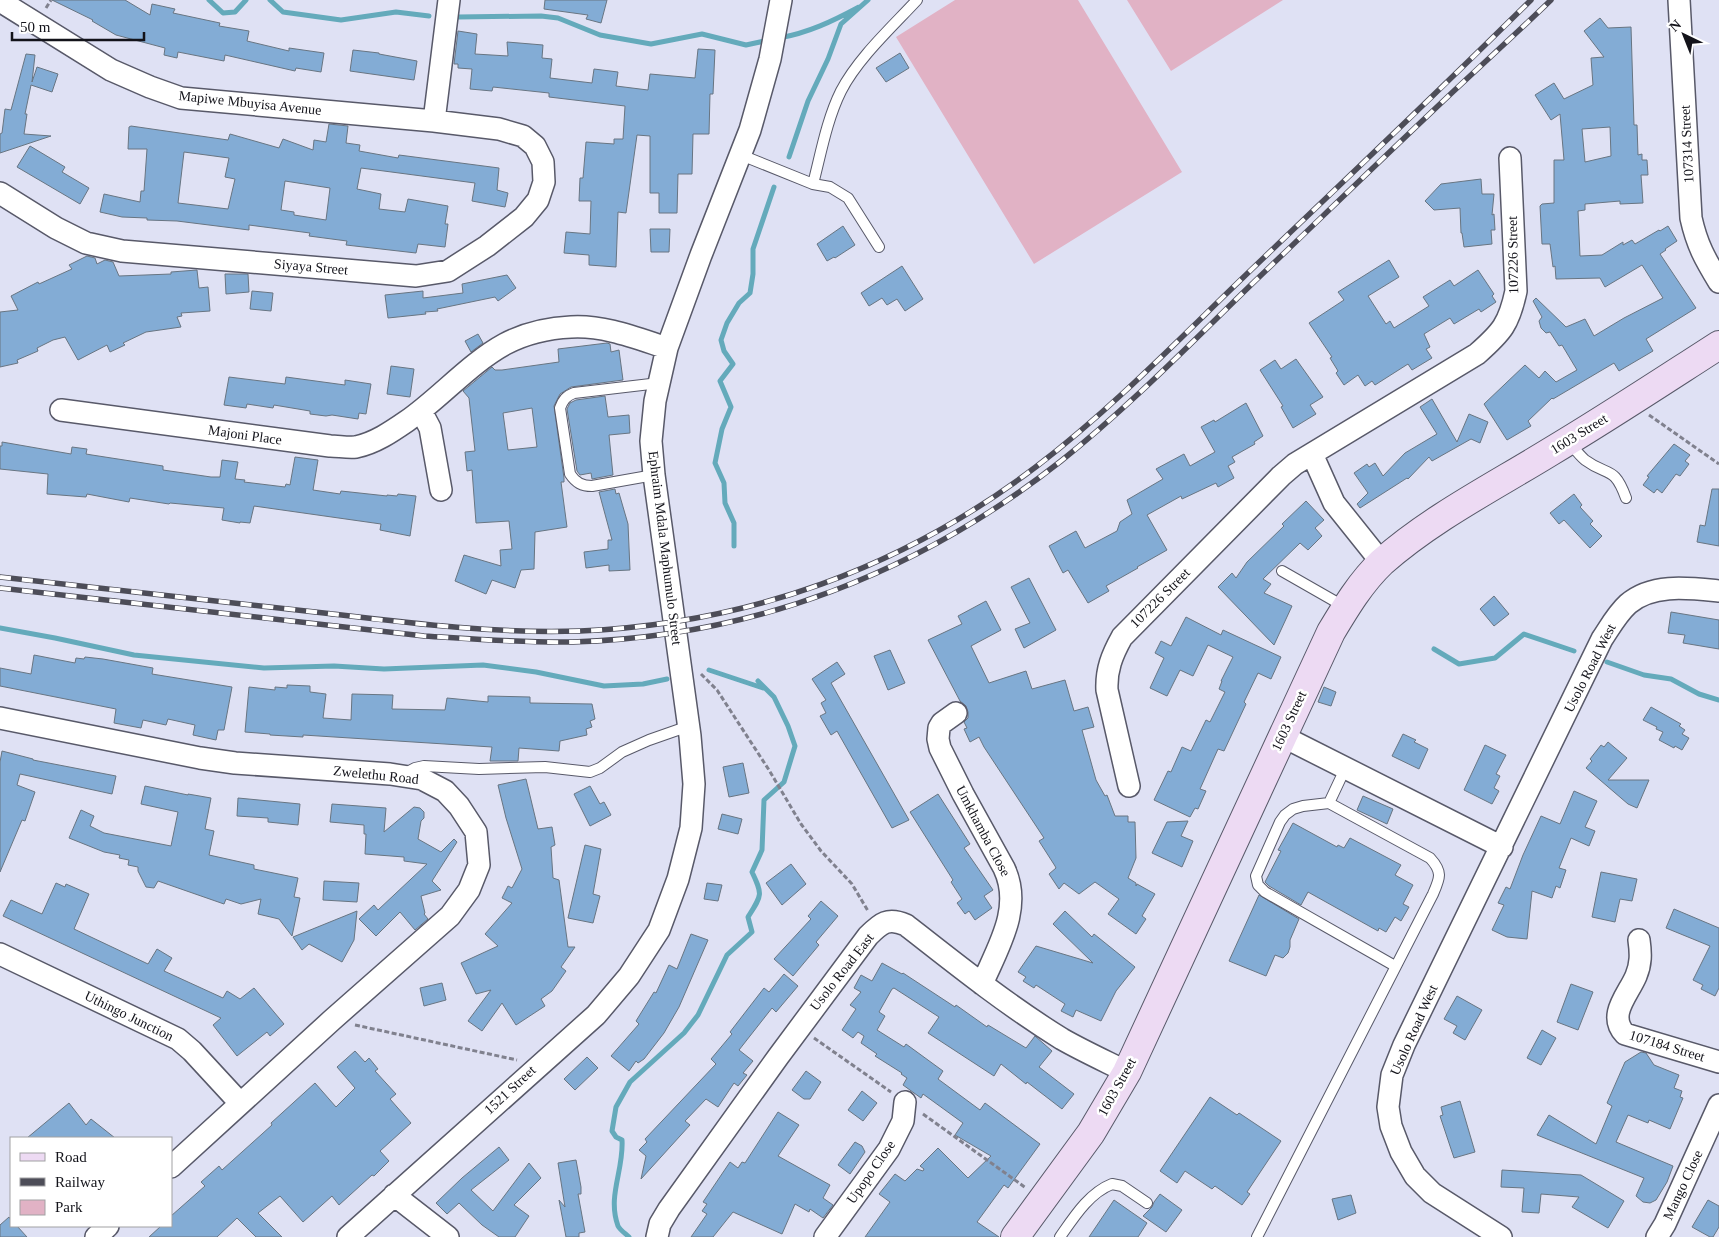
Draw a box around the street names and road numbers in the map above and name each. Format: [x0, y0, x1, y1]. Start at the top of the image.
street label: Mapiwe Mbuyisa Avenue [178, 88, 322, 118]
street label: 107314 Street [1677, 104, 1697, 183]
street label: 107226 Street [1505, 216, 1521, 294]
street label: Siyaya Street [273, 256, 349, 278]
street label: 1603 Street [1548, 411, 1610, 457]
street label: Majoni Place [207, 422, 283, 448]
street label: Ephraim Mdala Maphumulo Street [646, 450, 684, 646]
street label: 107226 Street [1127, 565, 1193, 631]
street label: Usolo Road West [1561, 621, 1619, 715]
street label: 1603 Street [1269, 689, 1309, 753]
street label: Zwelethu Road [332, 763, 420, 787]
street label: Umkhamba Close [953, 783, 1013, 879]
street label: Usolo Road East [807, 930, 877, 1014]
street label: Usolo Road West [1387, 982, 1441, 1078]
street label: Uthingo Junction [82, 988, 176, 1044]
street label: 107184 Street [1627, 1027, 1707, 1065]
street label: 1603 Street [1095, 1055, 1139, 1119]
street label: 1521 Street [481, 1063, 539, 1117]
street label: Upopo Close [844, 1138, 898, 1206]
street label: Mango Close [1660, 1148, 1706, 1222]

